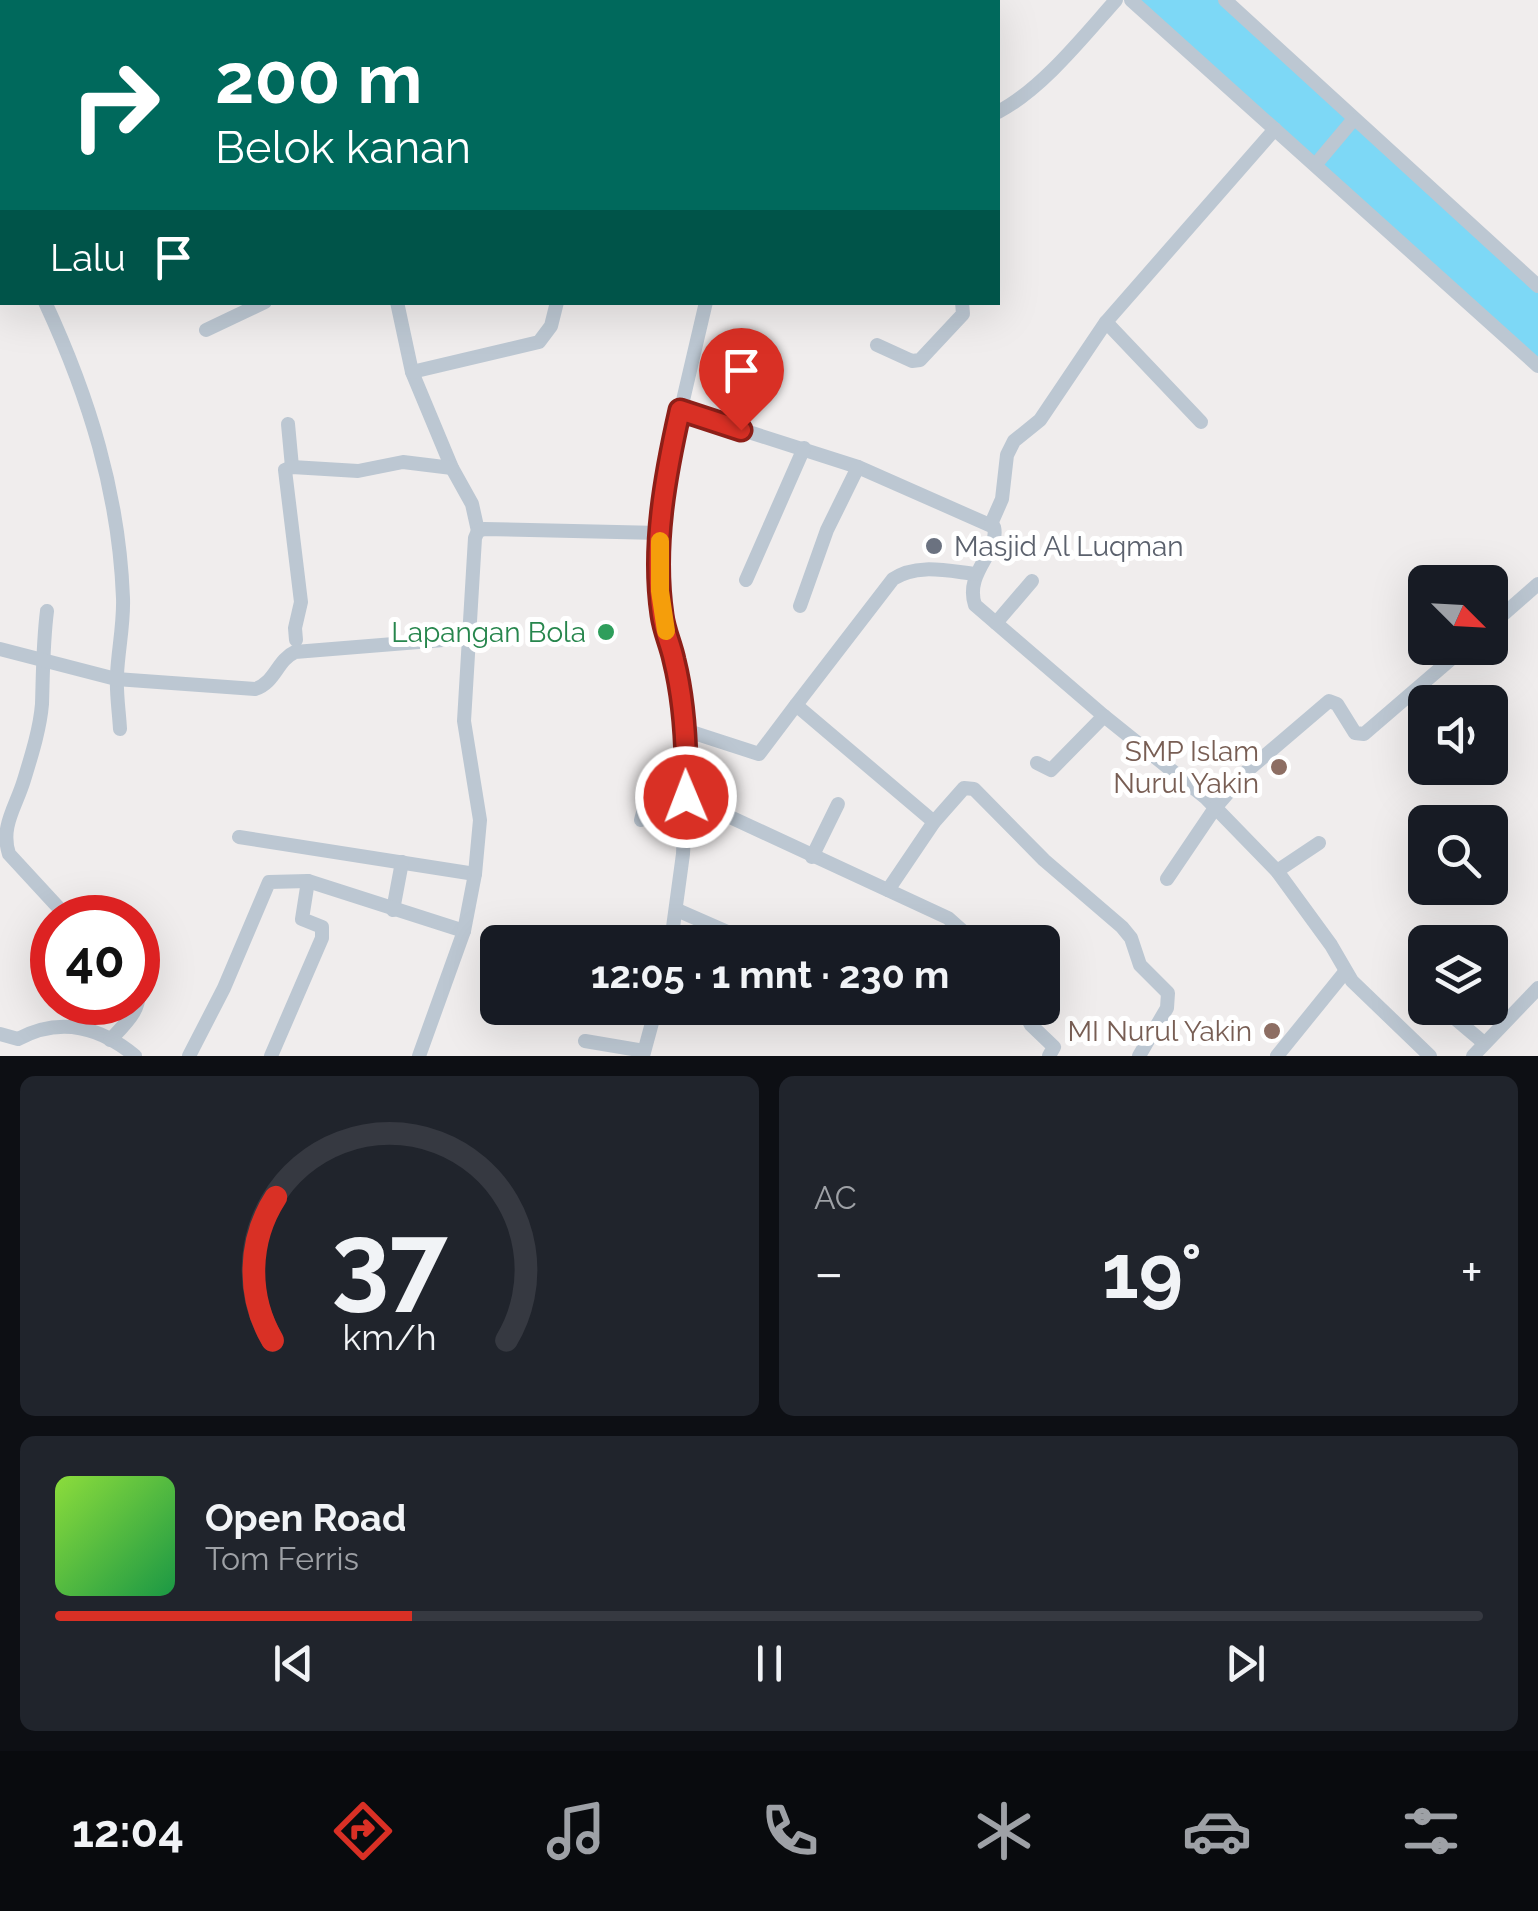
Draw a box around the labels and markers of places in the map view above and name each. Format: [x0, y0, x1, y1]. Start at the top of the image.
pin [699, 328, 784, 431]
place label: Masjid Al Luqman [954, 530, 1184, 563]
marker: Masjid Al Luqman [923, 535, 945, 557]
place label: Lapangan Bola [391, 616, 586, 649]
marker: Lapangan Bola [595, 621, 617, 643]
place label: SMP Islam Nurul Yakin [1113, 735, 1259, 800]
marker: SMP Islam Nurul Yakin [1268, 756, 1290, 778]
place label: MI Nurul Yakin [1068, 1015, 1252, 1048]
marker: MI Nurul Yakin [1261, 1020, 1283, 1042]

